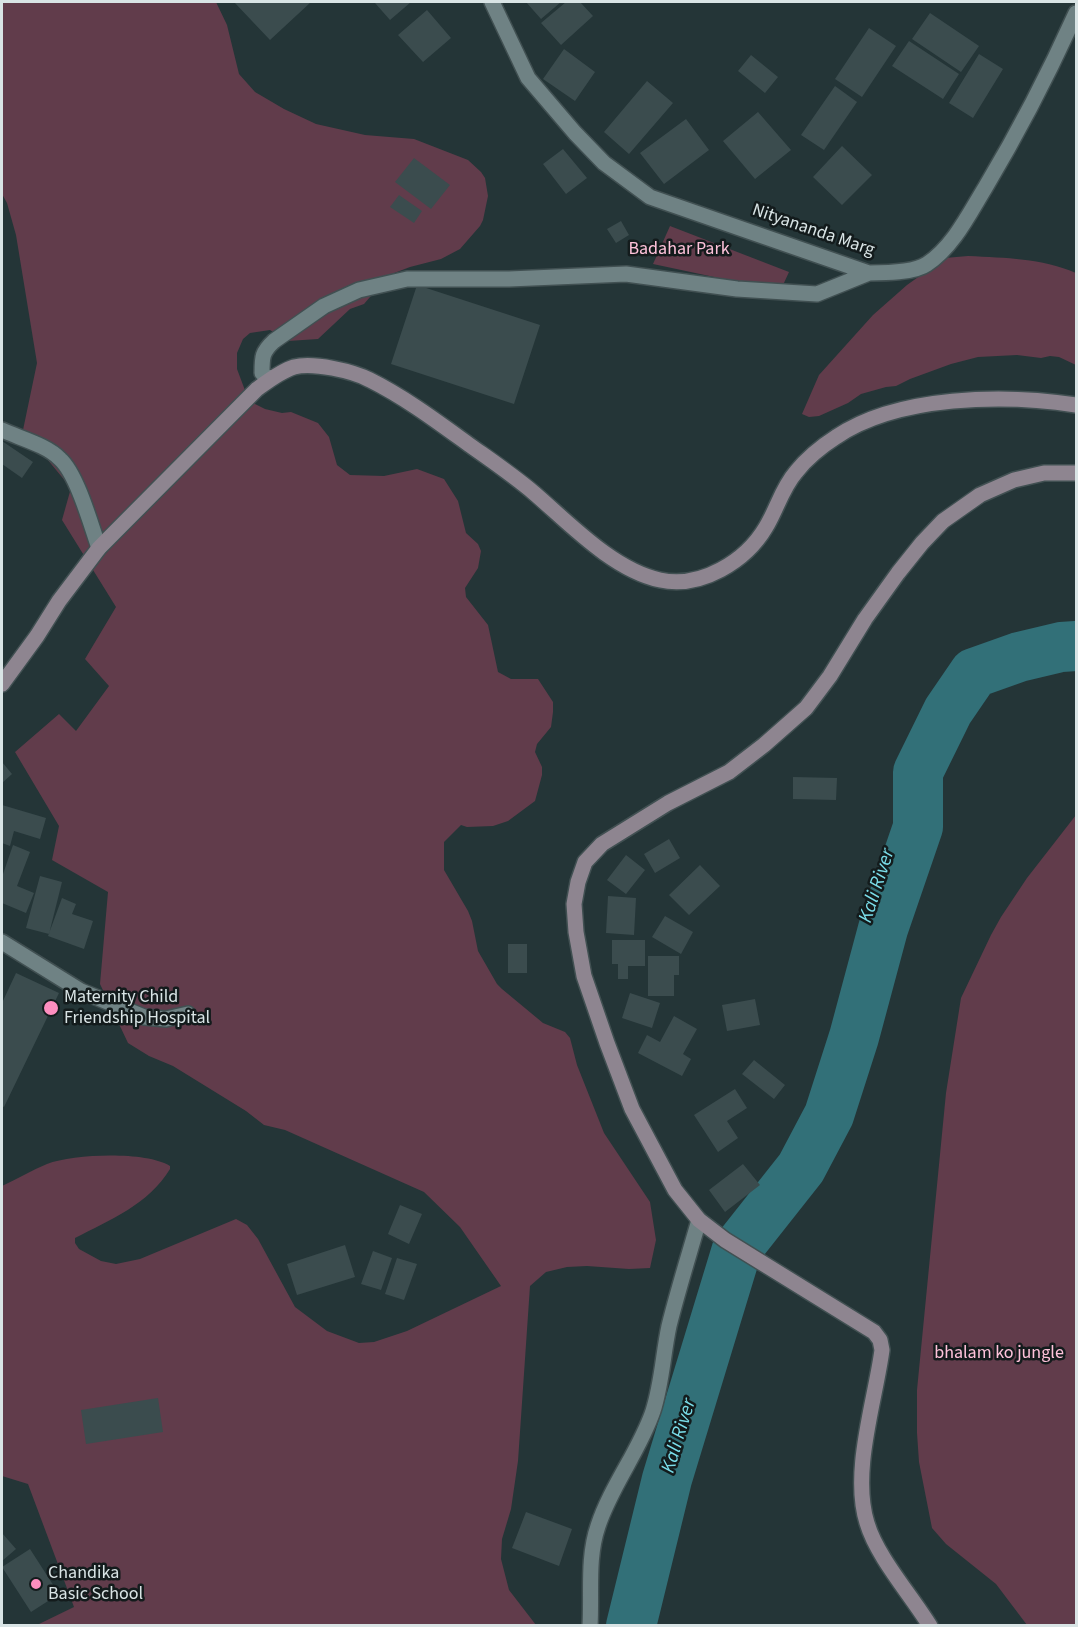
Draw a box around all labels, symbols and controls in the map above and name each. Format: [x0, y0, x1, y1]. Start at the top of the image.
street label: Nityananda Marg [749, 200, 877, 262]
park label: Badahar Park [628, 239, 730, 261]
water label: Kali River [855, 846, 901, 926]
place label: Maternity Child Friendship Hospital [64, 987, 210, 1030]
marker: Maternity Child Friendship Hospital [42, 999, 60, 1017]
park label: bhalam ko jungle [934, 1343, 1064, 1365]
water label: Kali River [657, 1396, 703, 1476]
place label: Chandika Basic School [48, 1563, 143, 1606]
marker: Chandika Basic School [29, 1577, 43, 1591]

